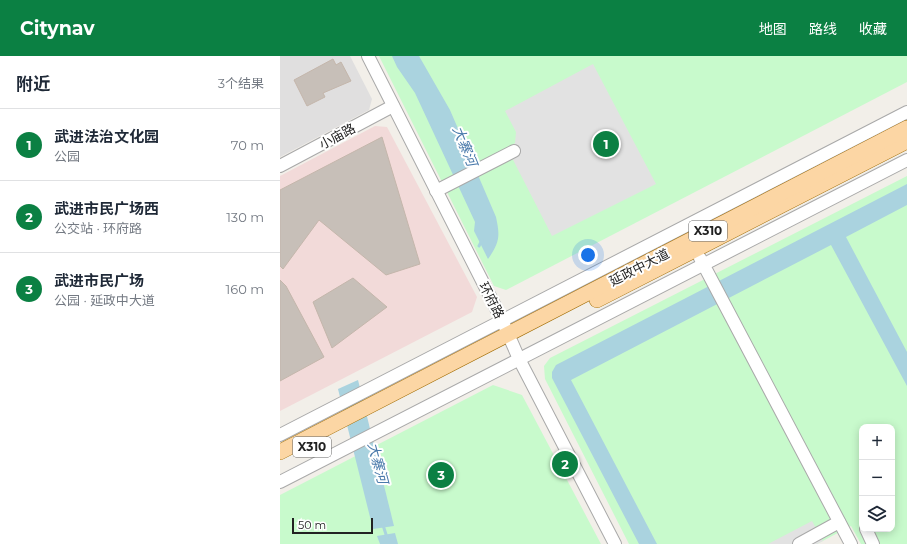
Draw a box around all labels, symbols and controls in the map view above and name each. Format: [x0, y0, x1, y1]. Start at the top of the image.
text: Citynav [20, 17, 95, 40]
text: 地图 [759, 20, 787, 38]
text: 路线 [809, 20, 837, 38]
text: 收藏 [859, 20, 887, 38]
text: 附近 [16, 74, 50, 94]
text: 3个结果 [218, 75, 264, 91]
street label: 小庙路 [316, 120, 358, 152]
water label: 大寨河 [449, 123, 482, 172]
text: 武进法治文化园 [54, 127, 159, 146]
pin: 1 [593, 129, 619, 159]
text: 1 [26, 137, 32, 153]
text: 70 m [231, 137, 264, 153]
text: 公园 [54, 148, 80, 164]
text: 武进市民广场西 [54, 199, 159, 218]
text: 2 [25, 209, 33, 225]
text: 130 m [226, 209, 264, 225]
text: 公交站 · 环府路 [54, 220, 142, 236]
road number: X310 [689, 221, 727, 241]
your location [578, 245, 598, 265]
street label: 延政中大道 [606, 245, 672, 289]
text: 武进市民广场 [54, 271, 144, 290]
street label: 环府路 [476, 279, 508, 321]
text: 3 [25, 281, 33, 297]
text: 160 m [226, 281, 264, 297]
text: 公园 · 延政中大道 [54, 292, 155, 308]
map controls [859, 424, 895, 532]
button: + [859, 424, 895, 460]
road number: X310 [293, 437, 331, 457]
water label: 大寨河 [364, 440, 393, 489]
pin: 2 [552, 449, 578, 479]
pin: 3 [428, 460, 454, 490]
button: − [859, 460, 895, 496]
button: layers [859, 496, 895, 532]
scale bar [292, 516, 373, 535]
text: 50 m [298, 518, 326, 532]

